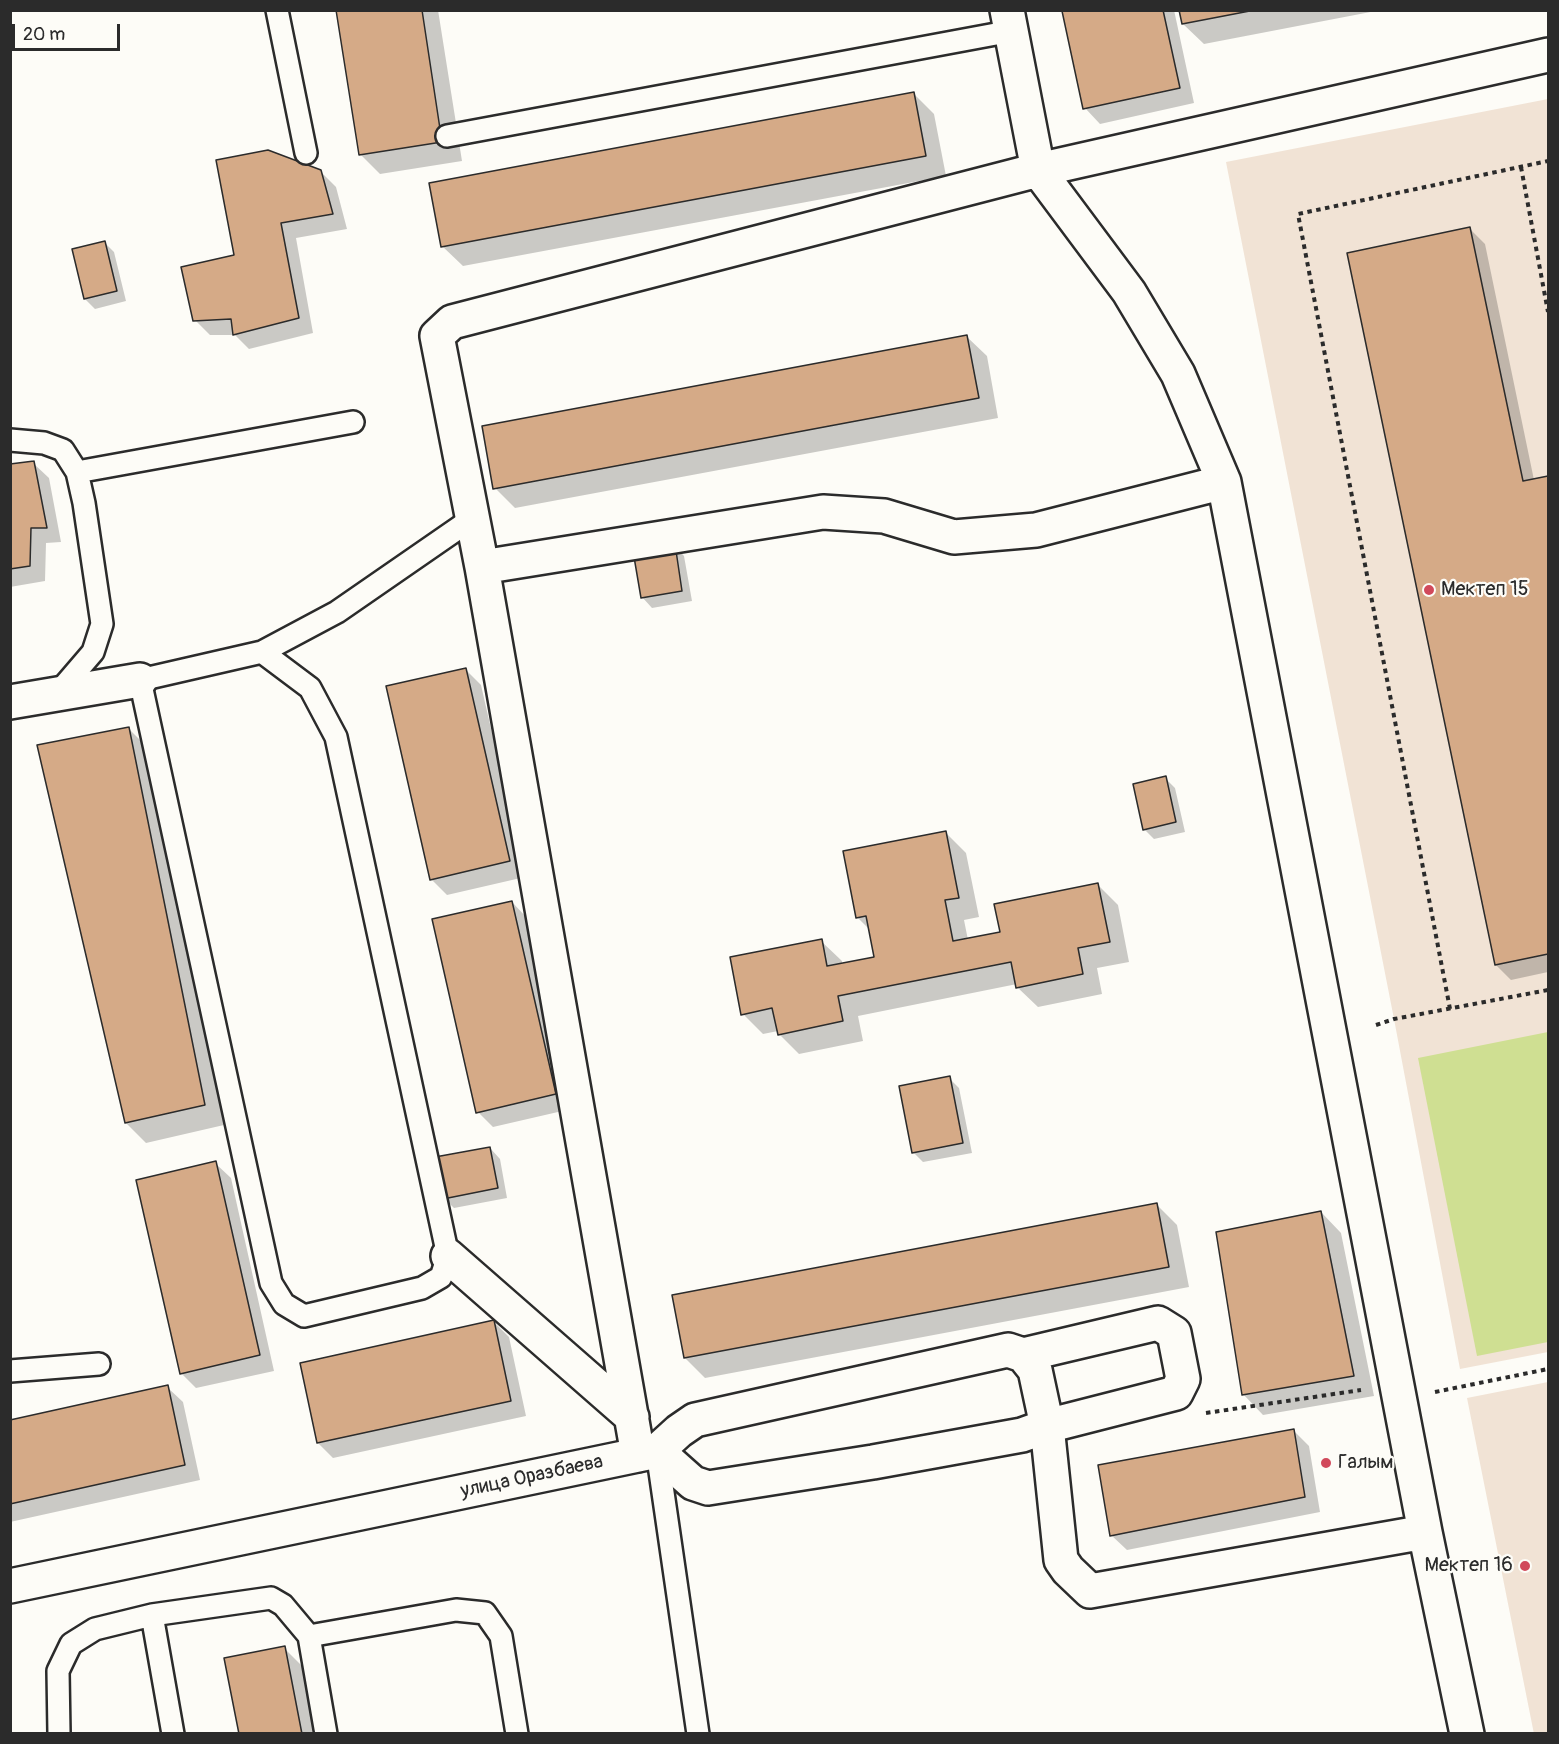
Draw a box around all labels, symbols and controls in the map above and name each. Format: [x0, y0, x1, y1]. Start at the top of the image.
scale bar [15, 12, 123, 50]
text: 20 m [23, 23, 65, 46]
place label: Мектеп 15 [1441, 578, 1529, 602]
marker: Мектеп 15 [1422, 583, 1436, 597]
street label: улица Оразбаева [459, 1450, 605, 1504]
place label: Галым [1338, 1451, 1393, 1475]
marker: Галым [1319, 1456, 1333, 1470]
place label: Мектеп 16 [1425, 1554, 1513, 1578]
marker: Мектеп 16 [1518, 1559, 1532, 1573]

